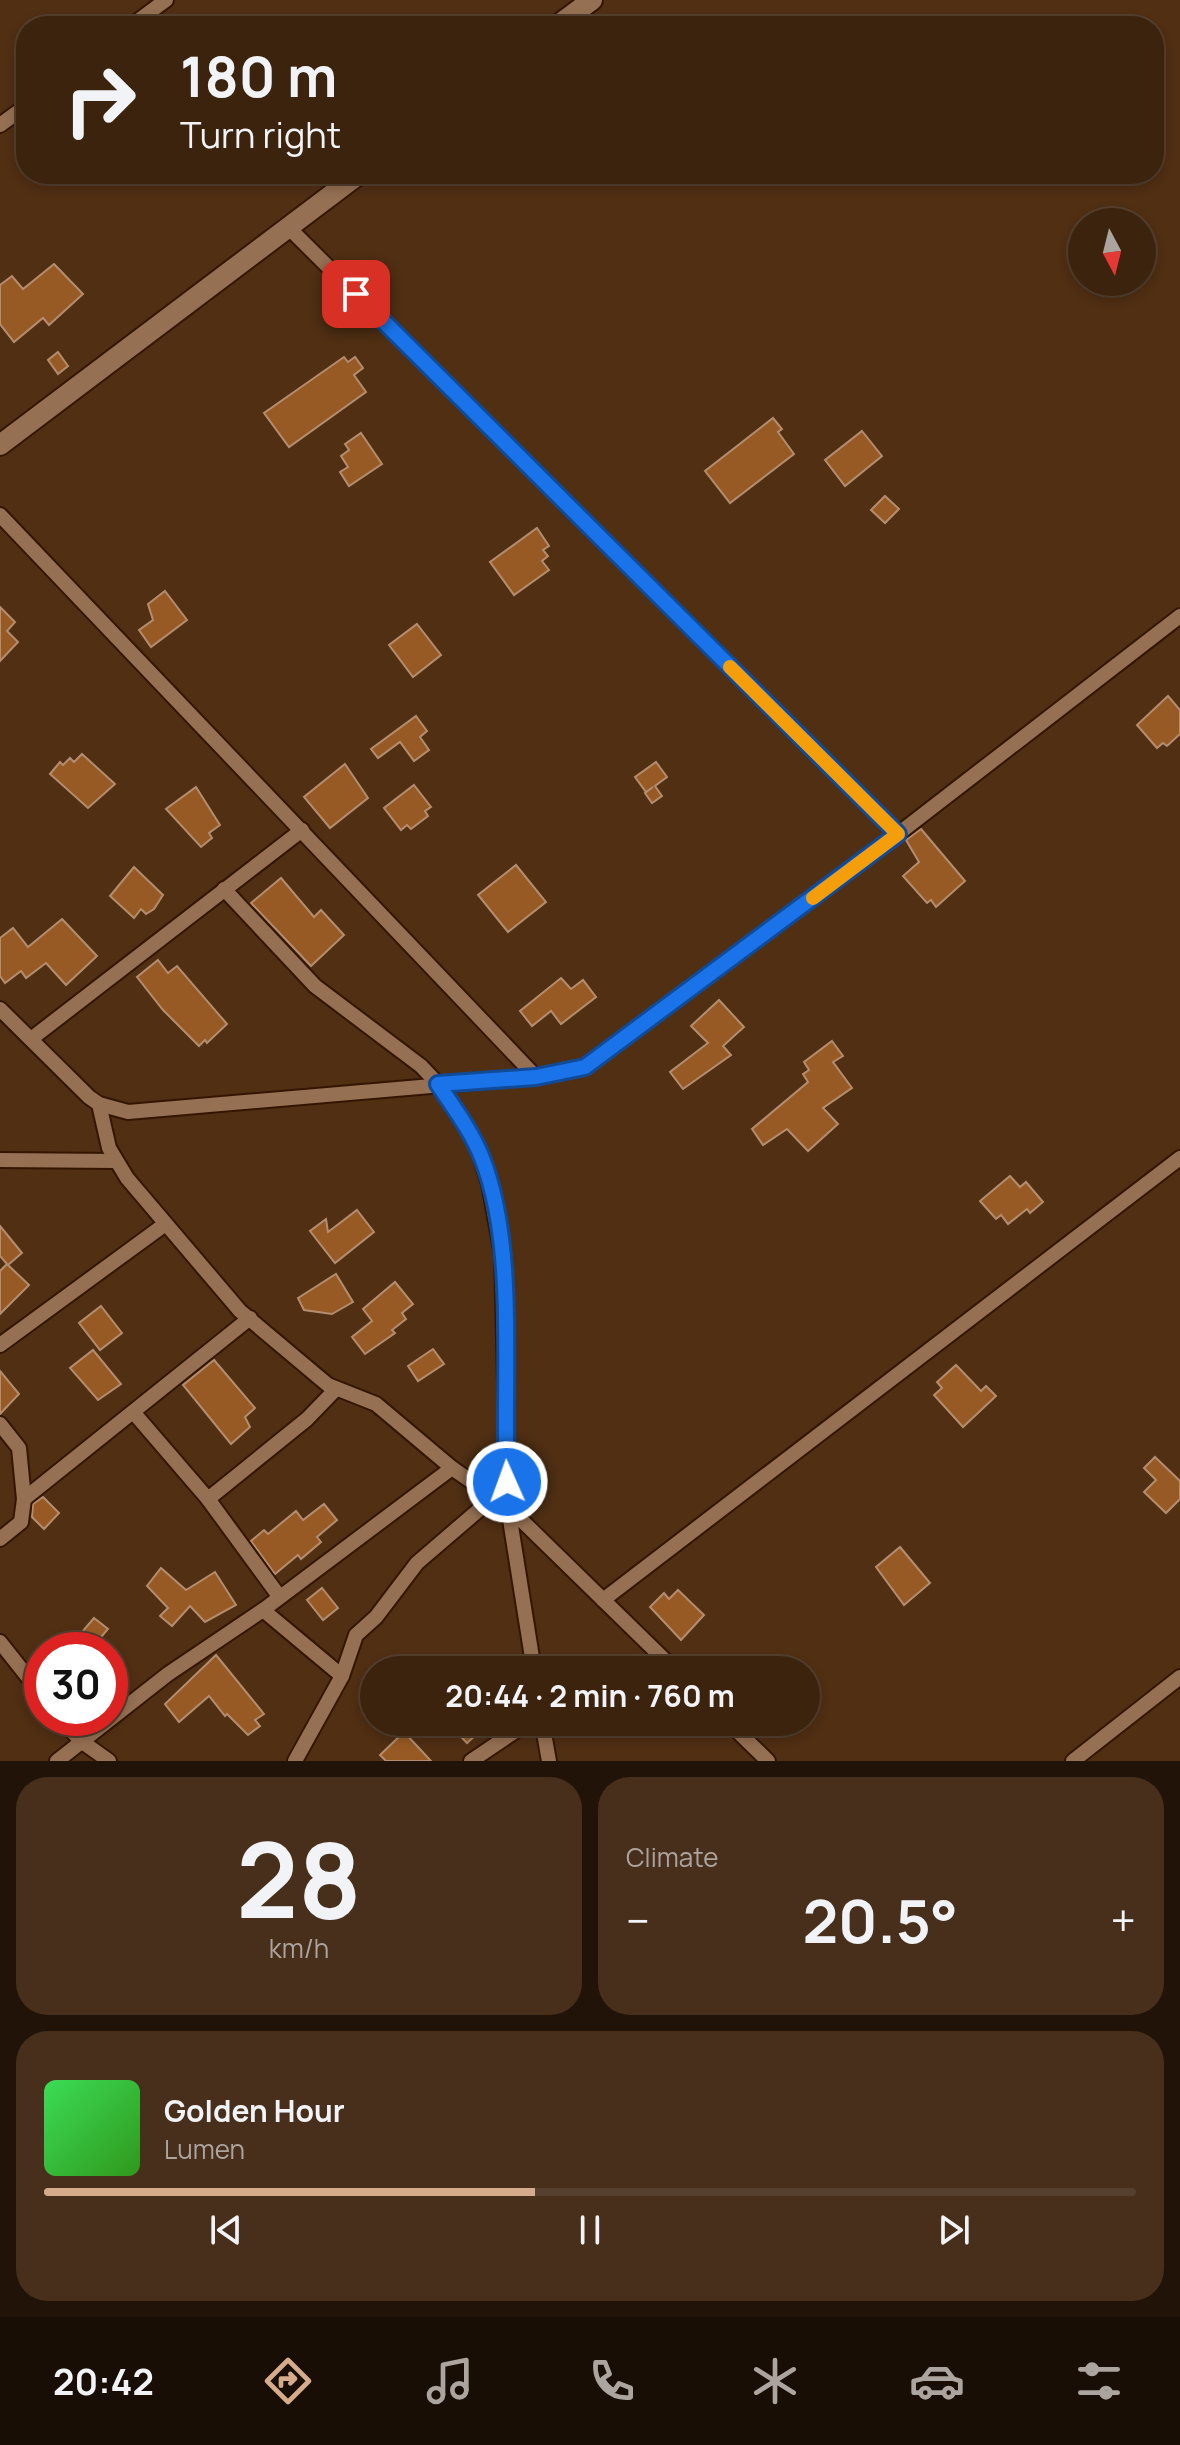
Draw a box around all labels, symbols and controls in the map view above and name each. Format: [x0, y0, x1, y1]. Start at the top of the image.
text: 180 m [180, 37, 337, 114]
icon: right [48, 48, 152, 152]
text: Turn right [180, 110, 341, 159]
north arrow [1068, 208, 1156, 296]
map controls [1068, 208, 1156, 296]
pin [322, 260, 390, 328]
icon: arrive [334, 272, 378, 316]
position arrow [465, 1440, 549, 1524]
speed limit sign: 30 [24, 1632, 128, 1736]
text: 20:44 · 2 min · 760 m [445, 1675, 735, 1716]
text: 28 [236, 1807, 362, 1949]
text: Climate [626, 1839, 718, 1875]
text: 20.5° [802, 1879, 958, 1961]
text: − [626, 1890, 650, 1950]
text: + [1111, 1890, 1136, 1950]
text: km/h [269, 1930, 329, 1966]
text: Golden Hour [164, 2090, 345, 2131]
text: Lumen [164, 2131, 245, 2167]
icon: previous [204, 2208, 248, 2252]
icon: pause [568, 2208, 612, 2252]
icon: next [932, 2208, 976, 2252]
icon: directions [260, 2353, 316, 2409]
icon: music [422, 2353, 478, 2409]
icon: phone [584, 2353, 640, 2409]
icon: climate [747, 2353, 803, 2409]
icon: car [909, 2353, 965, 2409]
icon: filters [1071, 2353, 1127, 2409]
text: 20:42 [53, 2357, 154, 2406]

